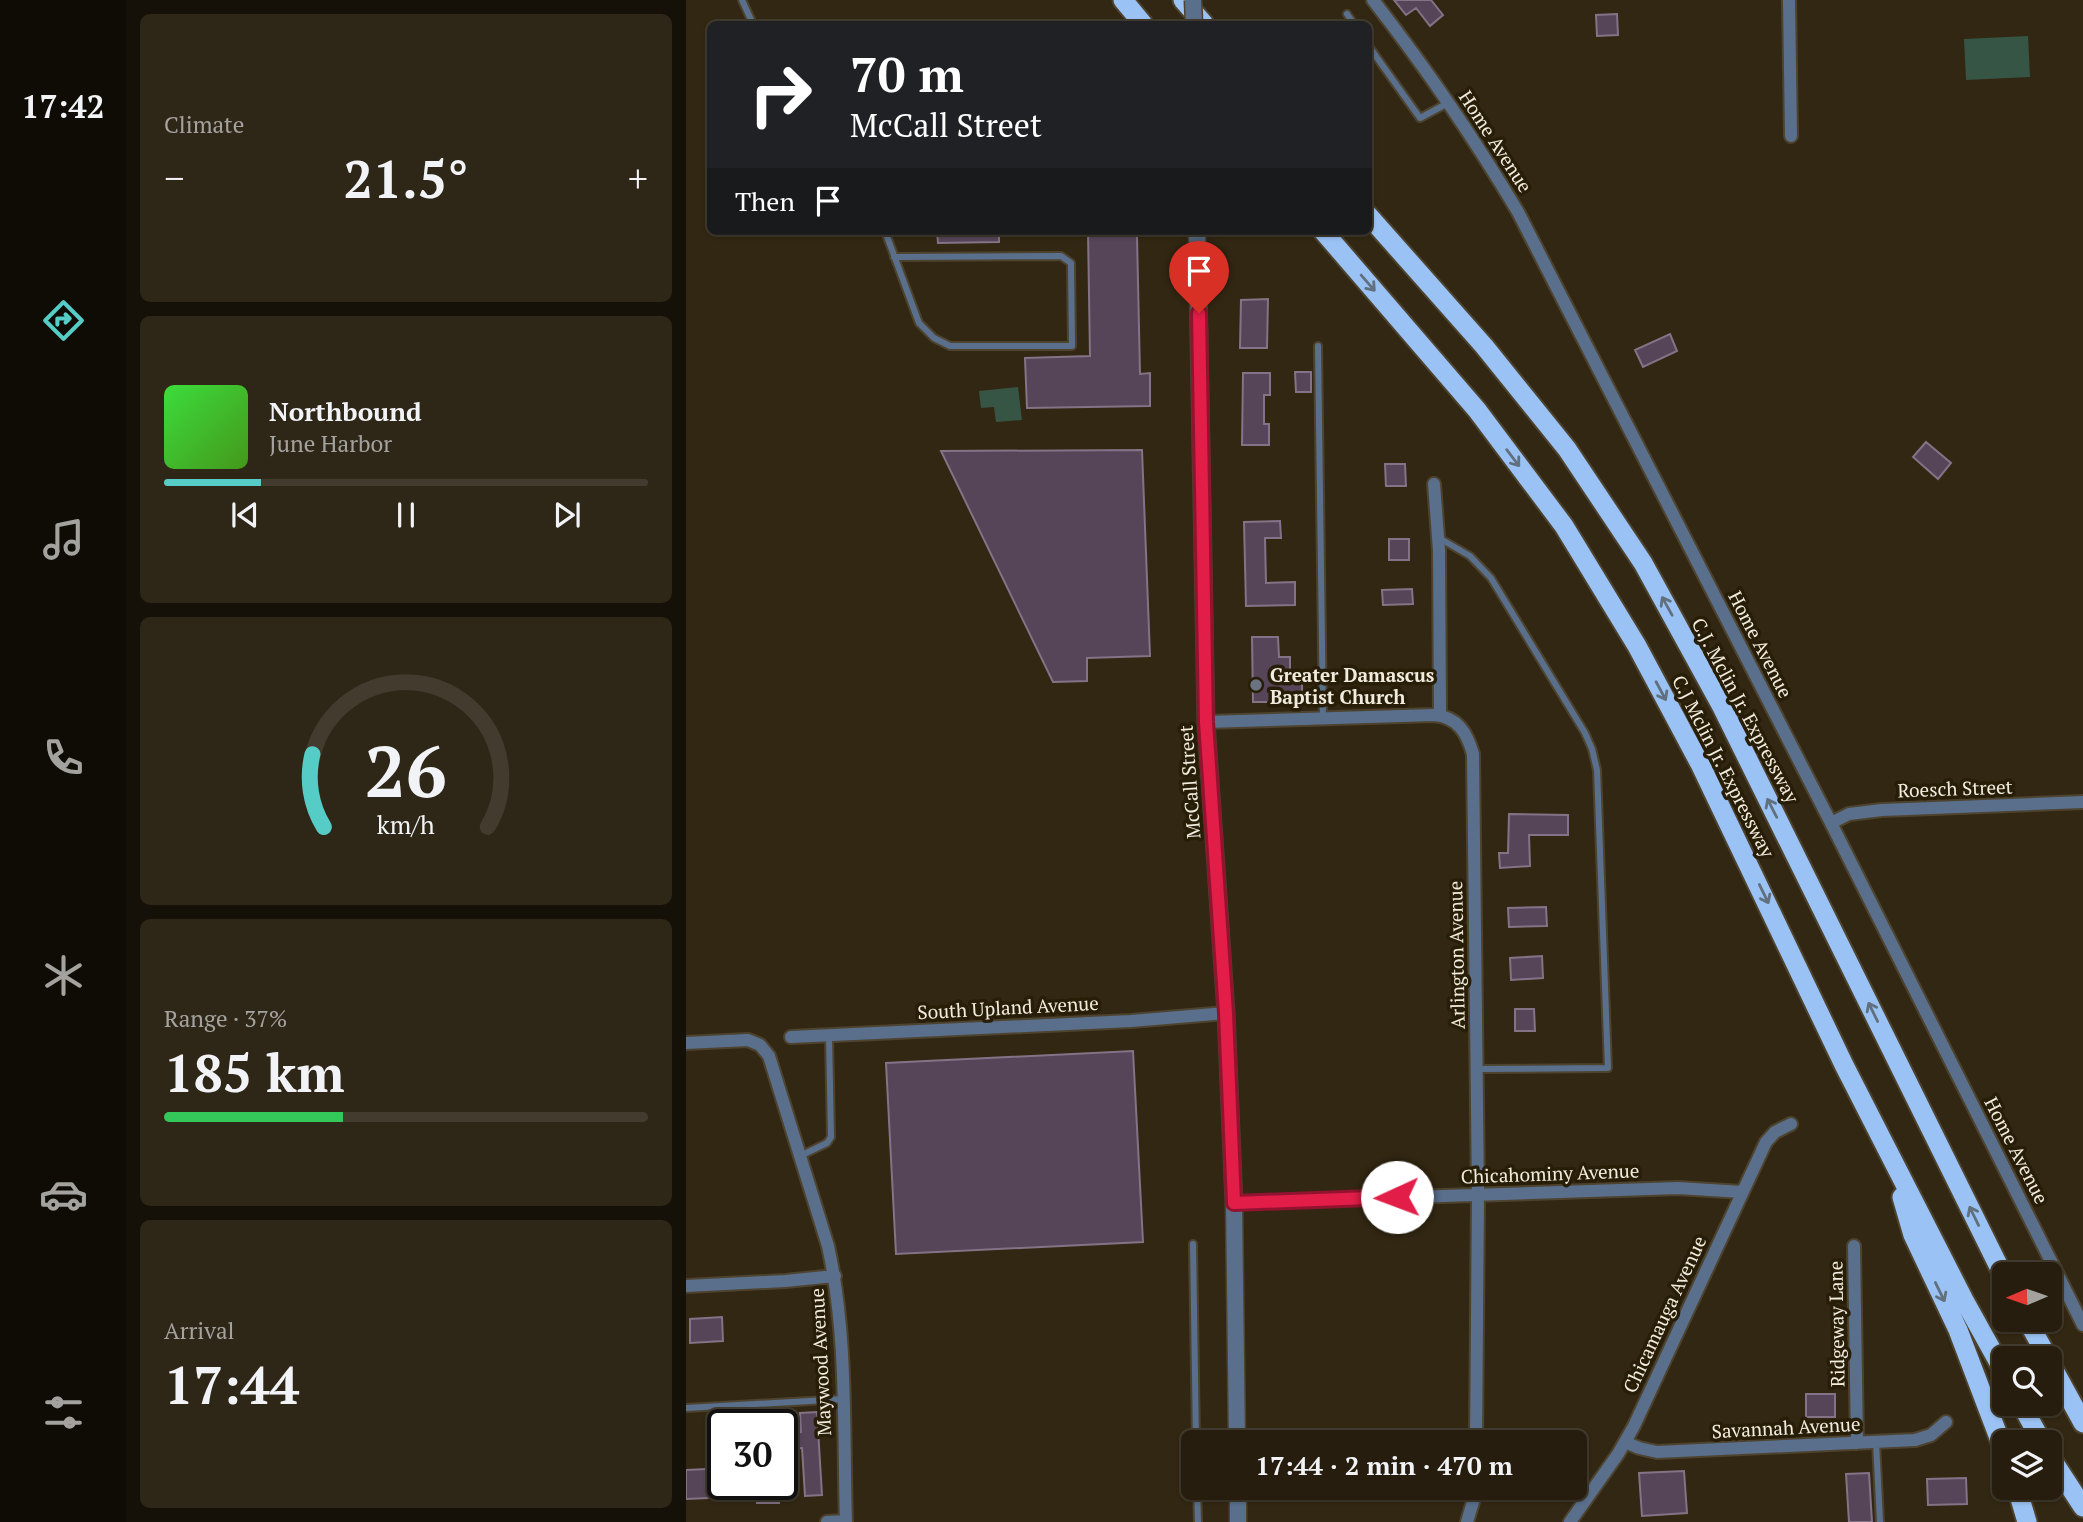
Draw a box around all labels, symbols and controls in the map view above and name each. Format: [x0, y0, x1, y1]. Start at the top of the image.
text: 70 m [850, 41, 964, 106]
icon: right [735, 49, 826, 140]
text: 17:42 [21, 85, 105, 127]
street label: Home Avenue [1454, 85, 1538, 197]
text: McCall Street [850, 104, 1042, 146]
text: Climate [164, 109, 244, 140]
text: 21.5° [343, 144, 469, 213]
text: − [164, 153, 184, 203]
text: + [628, 153, 648, 203]
icon: arrive [809, 182, 847, 220]
text: Then [735, 184, 795, 218]
pin [1169, 241, 1229, 313]
icon: arrive [1180, 252, 1218, 290]
one-way arrow [1360, 273, 1376, 291]
icon: directions [39, 296, 88, 345]
text: Northbound [269, 394, 422, 428]
text: June Harbor [269, 428, 392, 459]
one-way arrow [1506, 448, 1520, 467]
icon: previous [226, 496, 264, 534]
icon: pause [387, 496, 425, 534]
icon: next [548, 496, 586, 534]
icon: music [39, 515, 88, 564]
street label: Home Avenue [1723, 586, 1799, 702]
one-way arrow [1660, 597, 1674, 617]
street label: C.J. Mclin Jr. Expressway [1687, 613, 1806, 807]
place label: Greater Damascus Baptist Church [1270, 662, 1435, 709]
street label: C.J Mclin Jr. Expressway [1667, 671, 1781, 862]
marker: Greater Damascus Baptist Church [1248, 677, 1264, 693]
one-way arrow [1655, 680, 1668, 701]
text: 26 [365, 721, 447, 818]
street label: McCall Street [1173, 724, 1205, 840]
icon: phone [39, 733, 88, 782]
street label: Roesch Street [1897, 773, 2013, 803]
one-way arrow [1765, 798, 1779, 819]
text: km/h [377, 808, 435, 841]
street label: Arlington Avenue [1442, 881, 1470, 1029]
one-way arrow [1757, 883, 1771, 904]
icon: climate [39, 951, 88, 1000]
street label: South Upland Avenue [917, 990, 1099, 1024]
one-way arrow [1866, 1002, 1880, 1023]
text: Range · 37% [164, 1003, 287, 1034]
text: 185 km [164, 1038, 345, 1107]
street label: Home Avenue [1979, 1092, 2055, 1208]
street label: Chicahominy Avenue [1460, 1157, 1640, 1189]
position arrow [1360, 1160, 1434, 1234]
icon: car [39, 1170, 88, 1219]
one-way arrow [1966, 1206, 1980, 1227]
street label: Chicamauga Avenue [1617, 1231, 1711, 1397]
street label: Ridgeway Lane [1822, 1261, 1850, 1387]
north arrow [1992, 1262, 2062, 1332]
map controls [1992, 1262, 2062, 1500]
one-way arrow [1934, 1281, 1947, 1302]
street label: Maywood Avenue [804, 1288, 836, 1436]
text: Arrival [164, 1315, 235, 1346]
button: search [1992, 1346, 2062, 1416]
text: 17:44 [164, 1350, 299, 1419]
icon: filters [39, 1388, 88, 1437]
speed limit sign: 30 [707, 1409, 798, 1500]
street label: Savannah Avenue [1711, 1411, 1861, 1443]
button: layers [1992, 1430, 2062, 1500]
text: 17:44 · 2 min · 470 m [1255, 1448, 1513, 1482]

